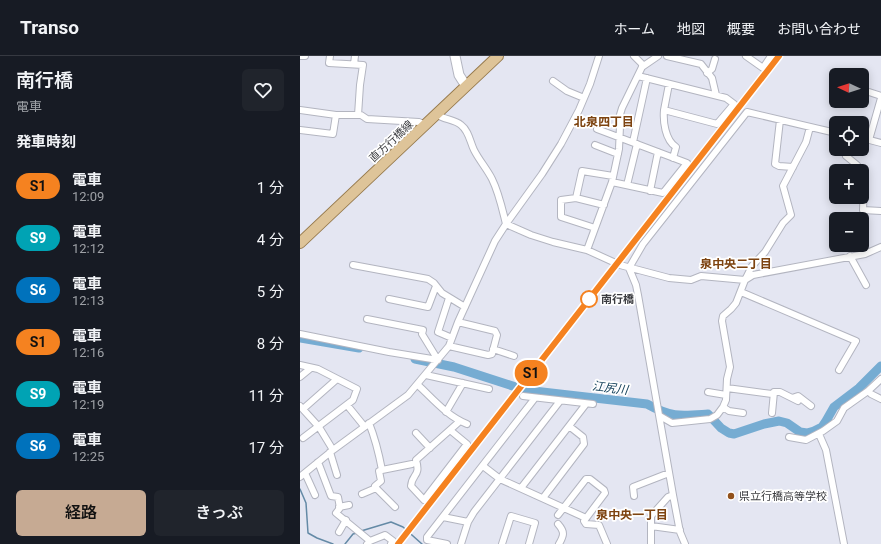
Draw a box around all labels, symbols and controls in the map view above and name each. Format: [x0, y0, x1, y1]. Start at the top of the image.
text: Transo [20, 16, 79, 39]
text: ホーム [613, 21, 655, 37]
text: 地図 [677, 21, 705, 37]
text: 概要 [727, 21, 755, 37]
text: お問い合わせ [777, 21, 861, 37]
north arrow [829, 68, 869, 108]
map controls [829, 68, 869, 252]
text: 南行橋 [16, 69, 73, 92]
button: heart [242, 69, 284, 111]
text: 電車 [16, 99, 42, 114]
district label: 北泉四丁目 [574, 115, 634, 129]
button: locate [829, 116, 869, 156]
street label: 直方行橋線 [367, 118, 416, 165]
text: 発車時刻 [16, 133, 76, 151]
button: + [829, 164, 869, 204]
text: 電車 [72, 171, 102, 189]
text: S1 [30, 178, 46, 194]
text: 1 分 [257, 179, 284, 197]
text: 12:09 [72, 189, 104, 204]
button: − [829, 212, 869, 252]
text: 電車 [72, 223, 102, 241]
text: S9 [30, 230, 46, 246]
text: 4 分 [257, 231, 284, 249]
text: 12:12 [72, 241, 104, 256]
district label: 泉中央二丁目 [700, 257, 772, 271]
text: 電車 [72, 275, 102, 293]
text: S6 [30, 282, 46, 298]
text: 5 分 [257, 283, 284, 301]
marker: 南行橋 [580, 290, 598, 308]
text: 12:13 [72, 293, 104, 308]
place label: 南行橋 [601, 293, 634, 306]
text: 電車 [72, 327, 102, 345]
text: S1 [30, 334, 46, 350]
text: 8 分 [257, 335, 284, 353]
text: 12:16 [72, 345, 104, 360]
line badge: S1 [513, 360, 549, 386]
text: S1 [523, 365, 539, 381]
text: 電車 [72, 379, 102, 397]
water label: 江尻川 [591, 379, 631, 397]
text: S9 [30, 386, 46, 402]
text: 11 分 [248, 387, 284, 405]
text: 12:19 [72, 397, 104, 412]
text: 電車 [72, 431, 102, 449]
text: S6 [30, 438, 46, 454]
text: 17 分 [248, 439, 284, 457]
text: 12:25 [72, 449, 104, 464]
button: 経路 [16, 490, 146, 536]
button: きっぷ [154, 490, 284, 536]
place label: 県立行橋高等学校 [739, 490, 827, 503]
marker: 県立行橋高等学校 [726, 491, 736, 501]
district label: 泉中央一丁目 [596, 508, 668, 522]

